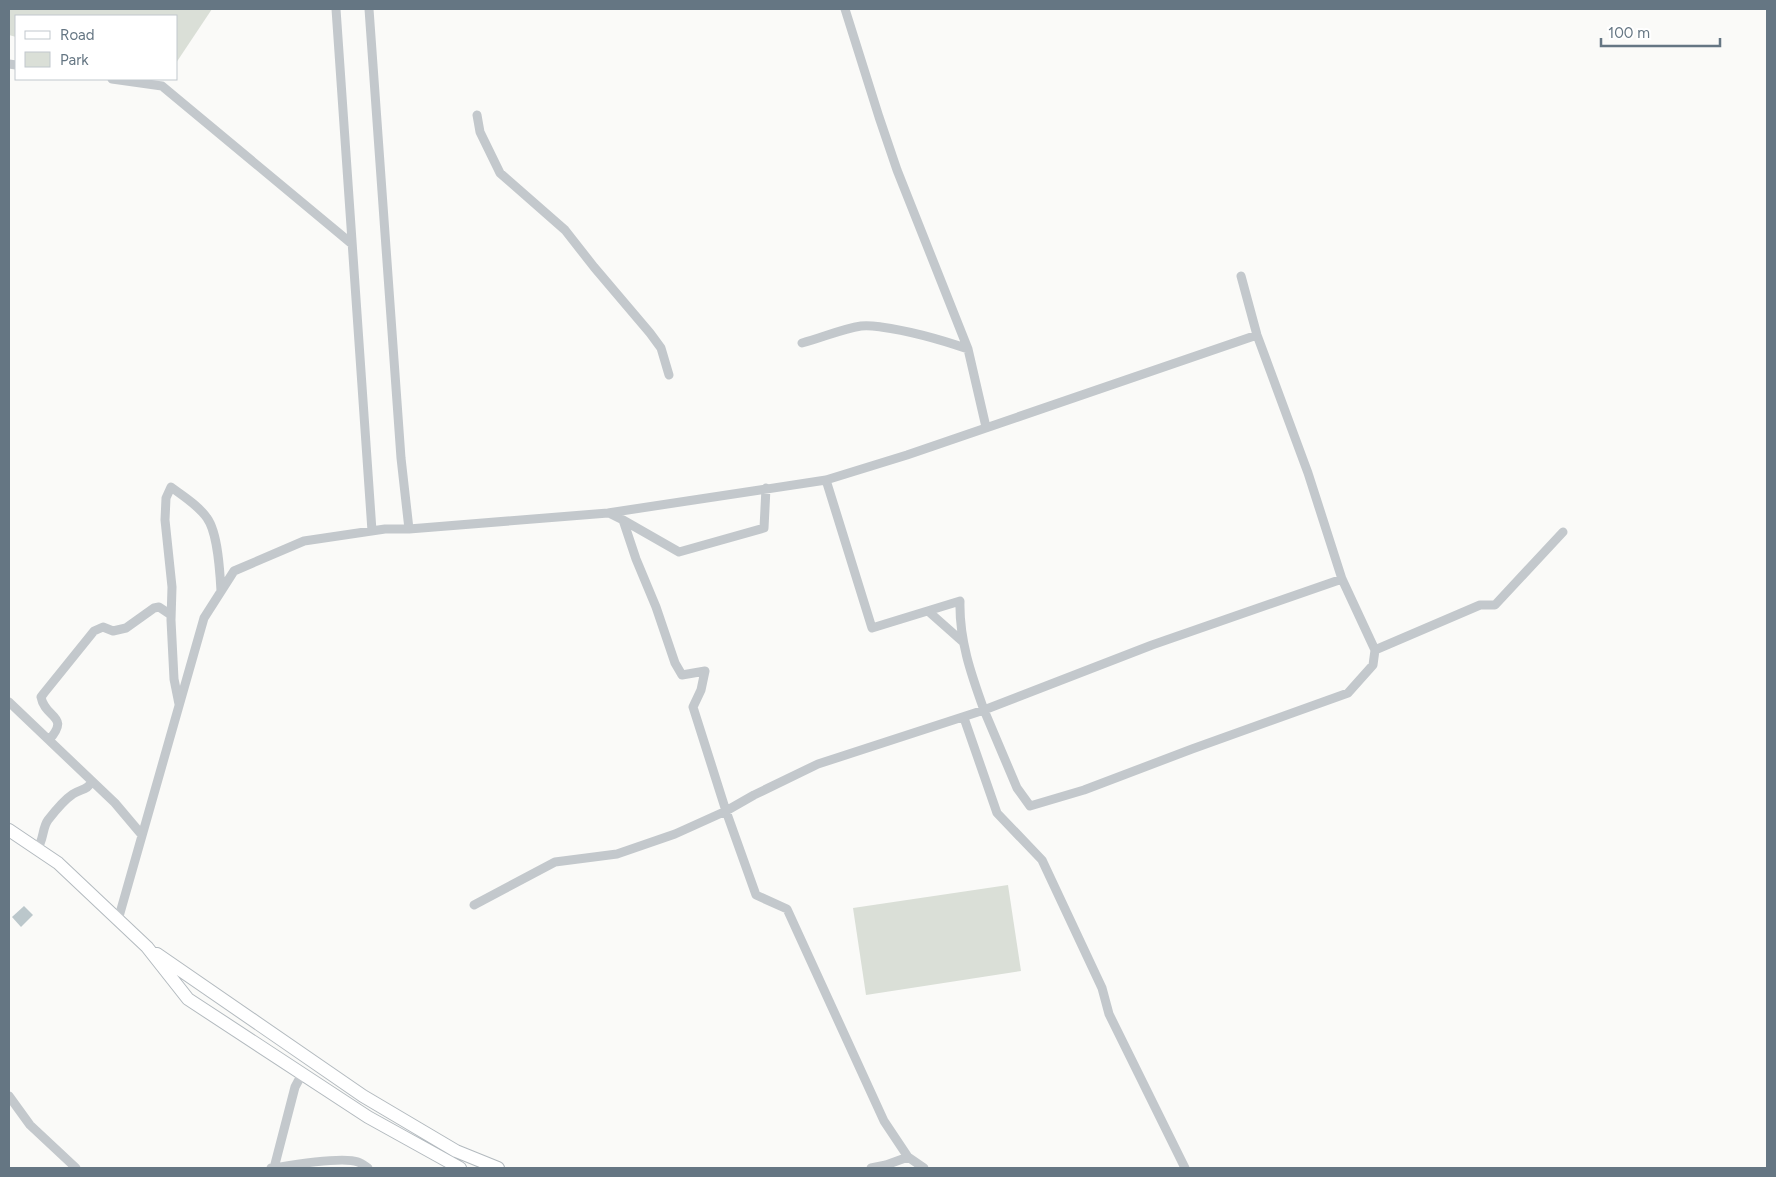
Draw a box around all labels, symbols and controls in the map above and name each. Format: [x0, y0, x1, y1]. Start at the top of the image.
legend [15, 15, 178, 80]
scale bar [1601, 15, 1720, 47]
text: 100 m [1608, 24, 1650, 42]
text: Road [60, 26, 95, 44]
text: Park [60, 51, 89, 69]

